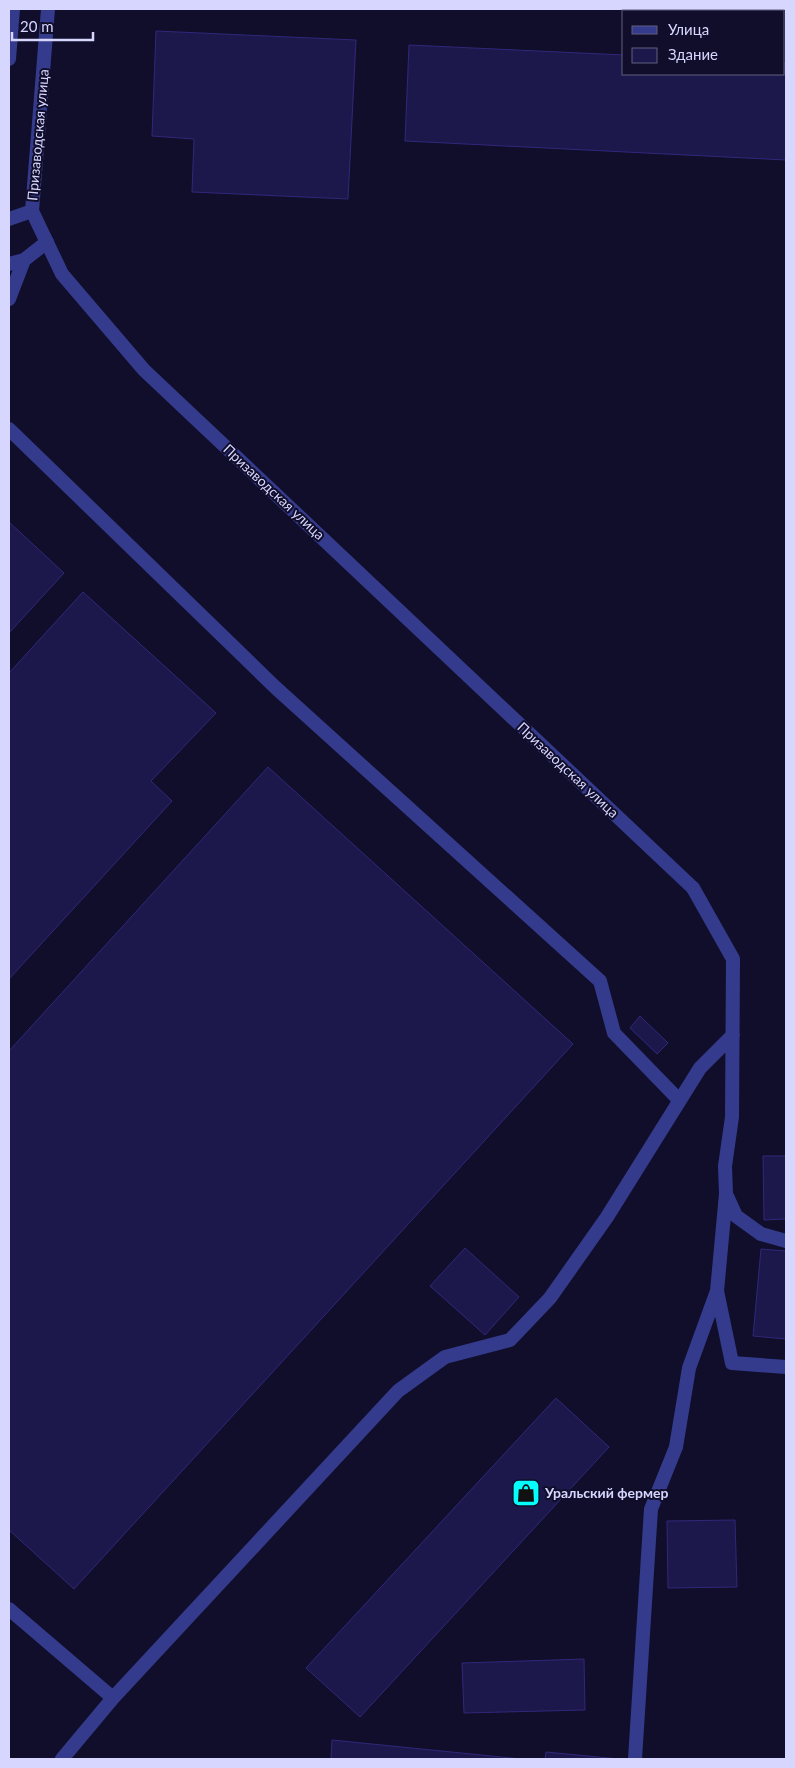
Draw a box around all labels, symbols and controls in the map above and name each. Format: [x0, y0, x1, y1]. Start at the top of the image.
scale bar [12, 10, 94, 42]
legend [622, 10, 785, 75]
text: 20 m [20, 17, 54, 35]
text: Улица [668, 20, 709, 38]
text: Здание [668, 45, 718, 63]
street label: Призаводская улица [23, 68, 52, 202]
street label: Призаводская улица [220, 440, 328, 543]
street label: Призаводская улица [514, 718, 622, 821]
shop icon: Уральский фермер [511, 1478, 541, 1508]
place label: Уральский фермер [544, 1484, 668, 1501]

